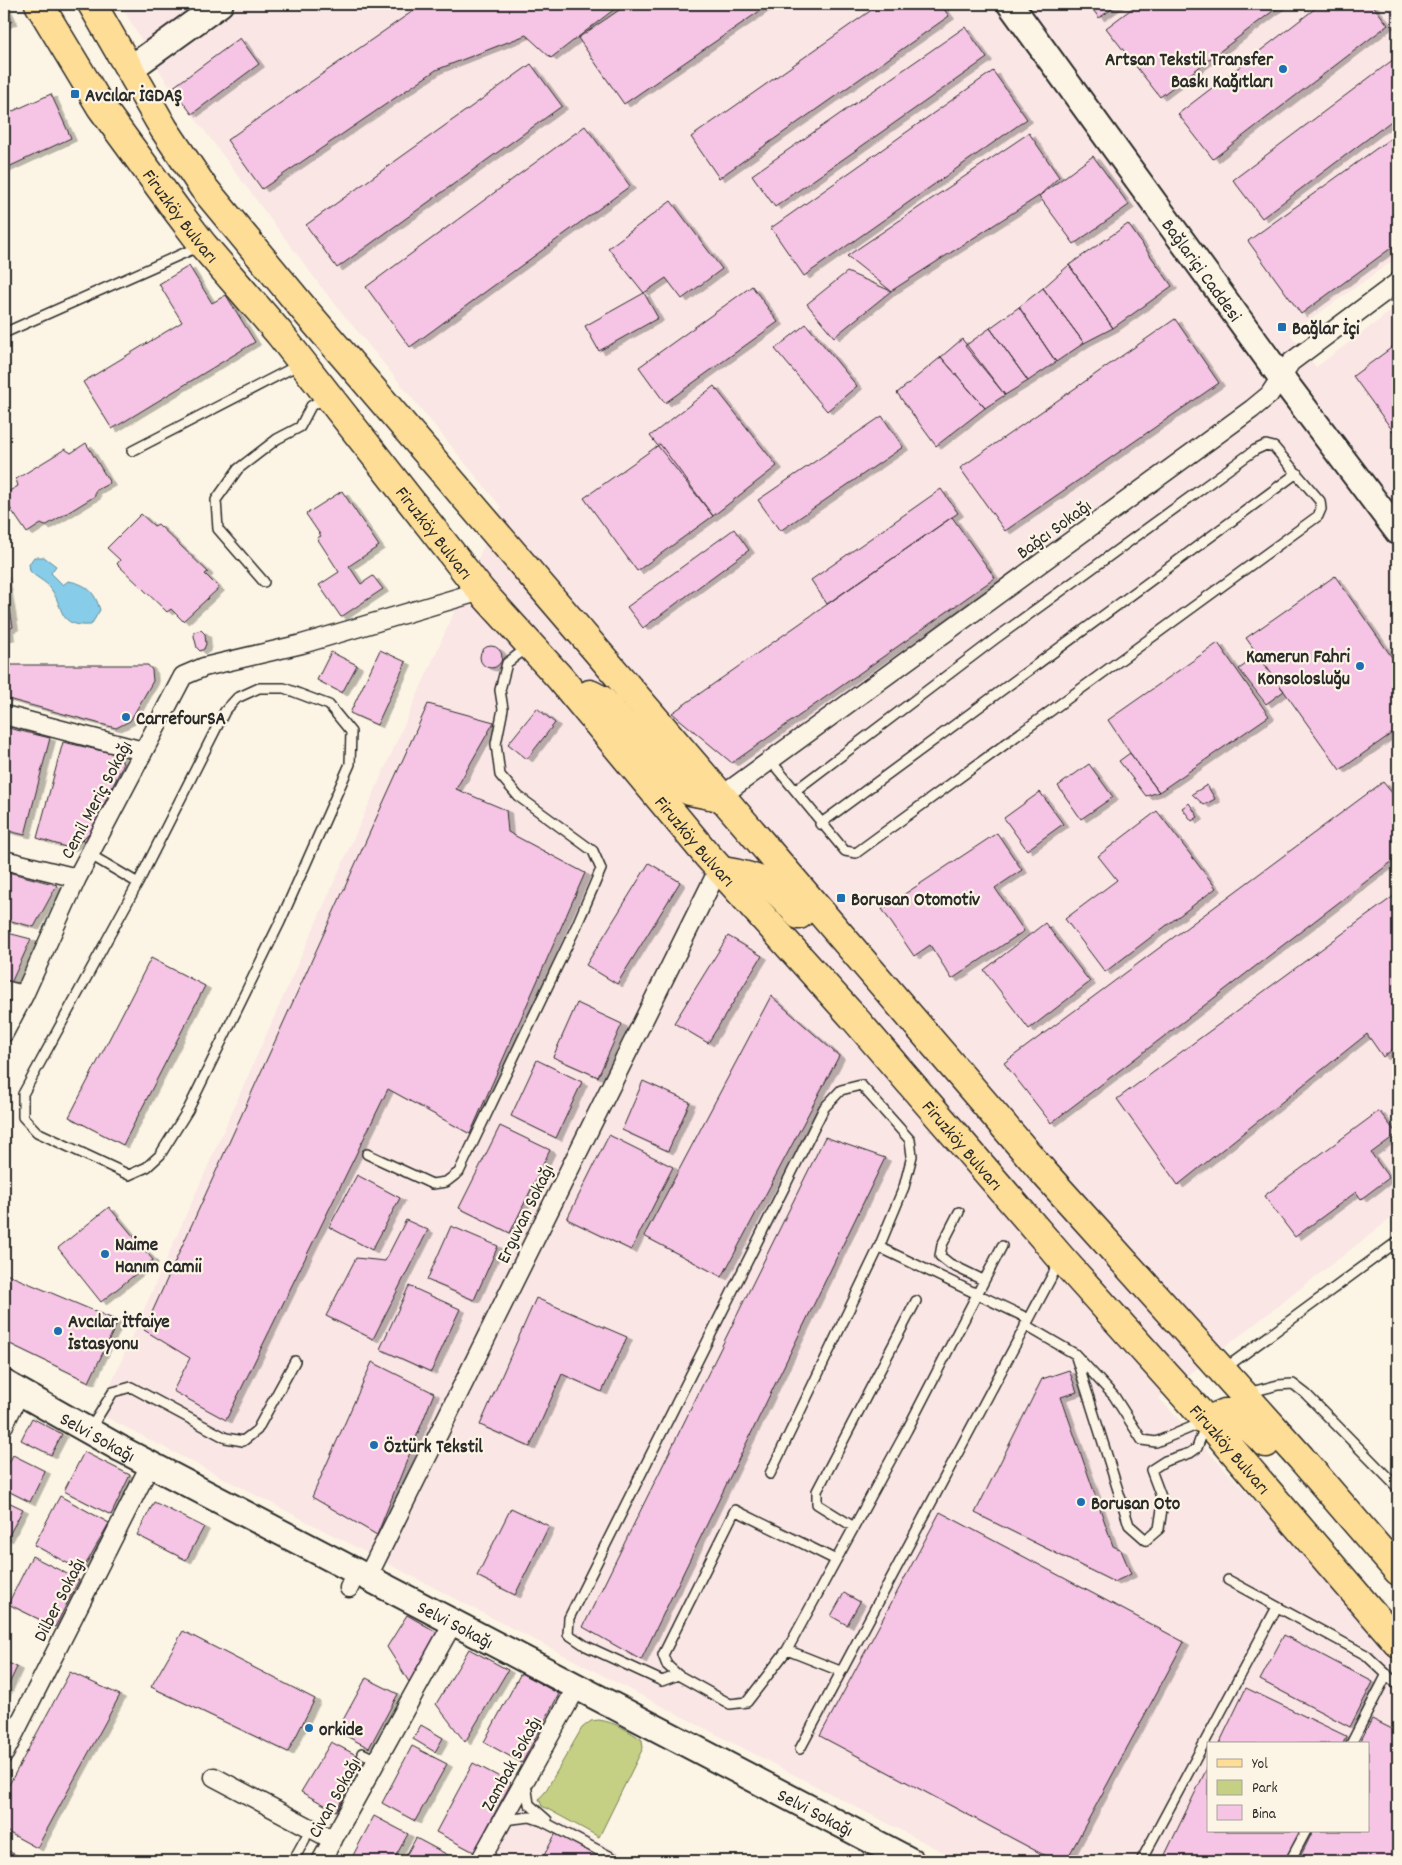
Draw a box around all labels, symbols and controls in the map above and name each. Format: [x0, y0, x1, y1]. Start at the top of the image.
place label: Artsan Tekstil Transfer Baskı Kağıtları [1105, 48, 1274, 97]
marker: Artsan Tekstil Transfer Baskı Kağıtları [1277, 63, 1289, 75]
place label: Avcılar İGDAŞ [85, 84, 182, 111]
marker: Avcılar İGDAŞ [69, 88, 81, 100]
street label: Firuzköy Bulvarı [134, 165, 223, 271]
street label: Bağlariçi Caddesi [1153, 214, 1247, 329]
place label: Bağlar İçi [1292, 317, 1360, 344]
marker: Bağlar İçi [1276, 321, 1288, 333]
street label: Firuzköy Bulvarı [387, 482, 477, 587]
street label: Bağcı Sokağı [1012, 494, 1098, 567]
place label: Kamerun Fahri Konsolosluğu [1246, 645, 1351, 694]
marker: Kamerun Fahri Konsolosluğu [1354, 660, 1366, 672]
place label: CarrefourSA [136, 707, 226, 734]
marker: CarrefourSA [120, 711, 132, 723]
street label: Cemil Meriç Sokağı [56, 737, 141, 865]
street label: Firuzköy Bulvarı [646, 791, 740, 894]
place label: Borusan Otomotiv [851, 888, 980, 915]
marker: Borusan Otomotiv [835, 892, 847, 904]
street label: Firuzköy Bulvarı [914, 1096, 1007, 1198]
street label: Erguvan Sokağı [491, 1160, 563, 1269]
place label: Naime Hanım Camii [115, 1233, 202, 1282]
marker: Naime Hanım Camii [99, 1248, 111, 1260]
place label: Avcılar İtfaiye İstasyonu [68, 1310, 170, 1359]
marker: Avcılar İtfaiye İstasyonu [52, 1325, 64, 1337]
street label: Firuzköy Bulvarı [1181, 1400, 1275, 1502]
street label: Selvi Sokağı [54, 1407, 139, 1471]
place label: Öztürk Tekstil [384, 1435, 483, 1462]
marker: Öztürk Tekstil [368, 1439, 380, 1451]
place label: Borusan Oto [1091, 1492, 1181, 1519]
marker: Borusan Oto [1075, 1496, 1087, 1508]
street label: Dilber Sokağı [28, 1554, 94, 1647]
street label: Selvi Sokağı [411, 1596, 497, 1658]
street label: Zambak Sokağı [476, 1712, 550, 1817]
place label: orkide [319, 1718, 363, 1745]
marker: orkide [303, 1722, 315, 1734]
legend [1207, 1742, 1370, 1832]
street label: Civan Sokağı [303, 1754, 369, 1844]
text: Yol [1252, 1754, 1268, 1776]
text: Park [1252, 1778, 1278, 1800]
street label: Selvi Sokağı [771, 1783, 857, 1846]
text: Bina [1252, 1804, 1277, 1826]

